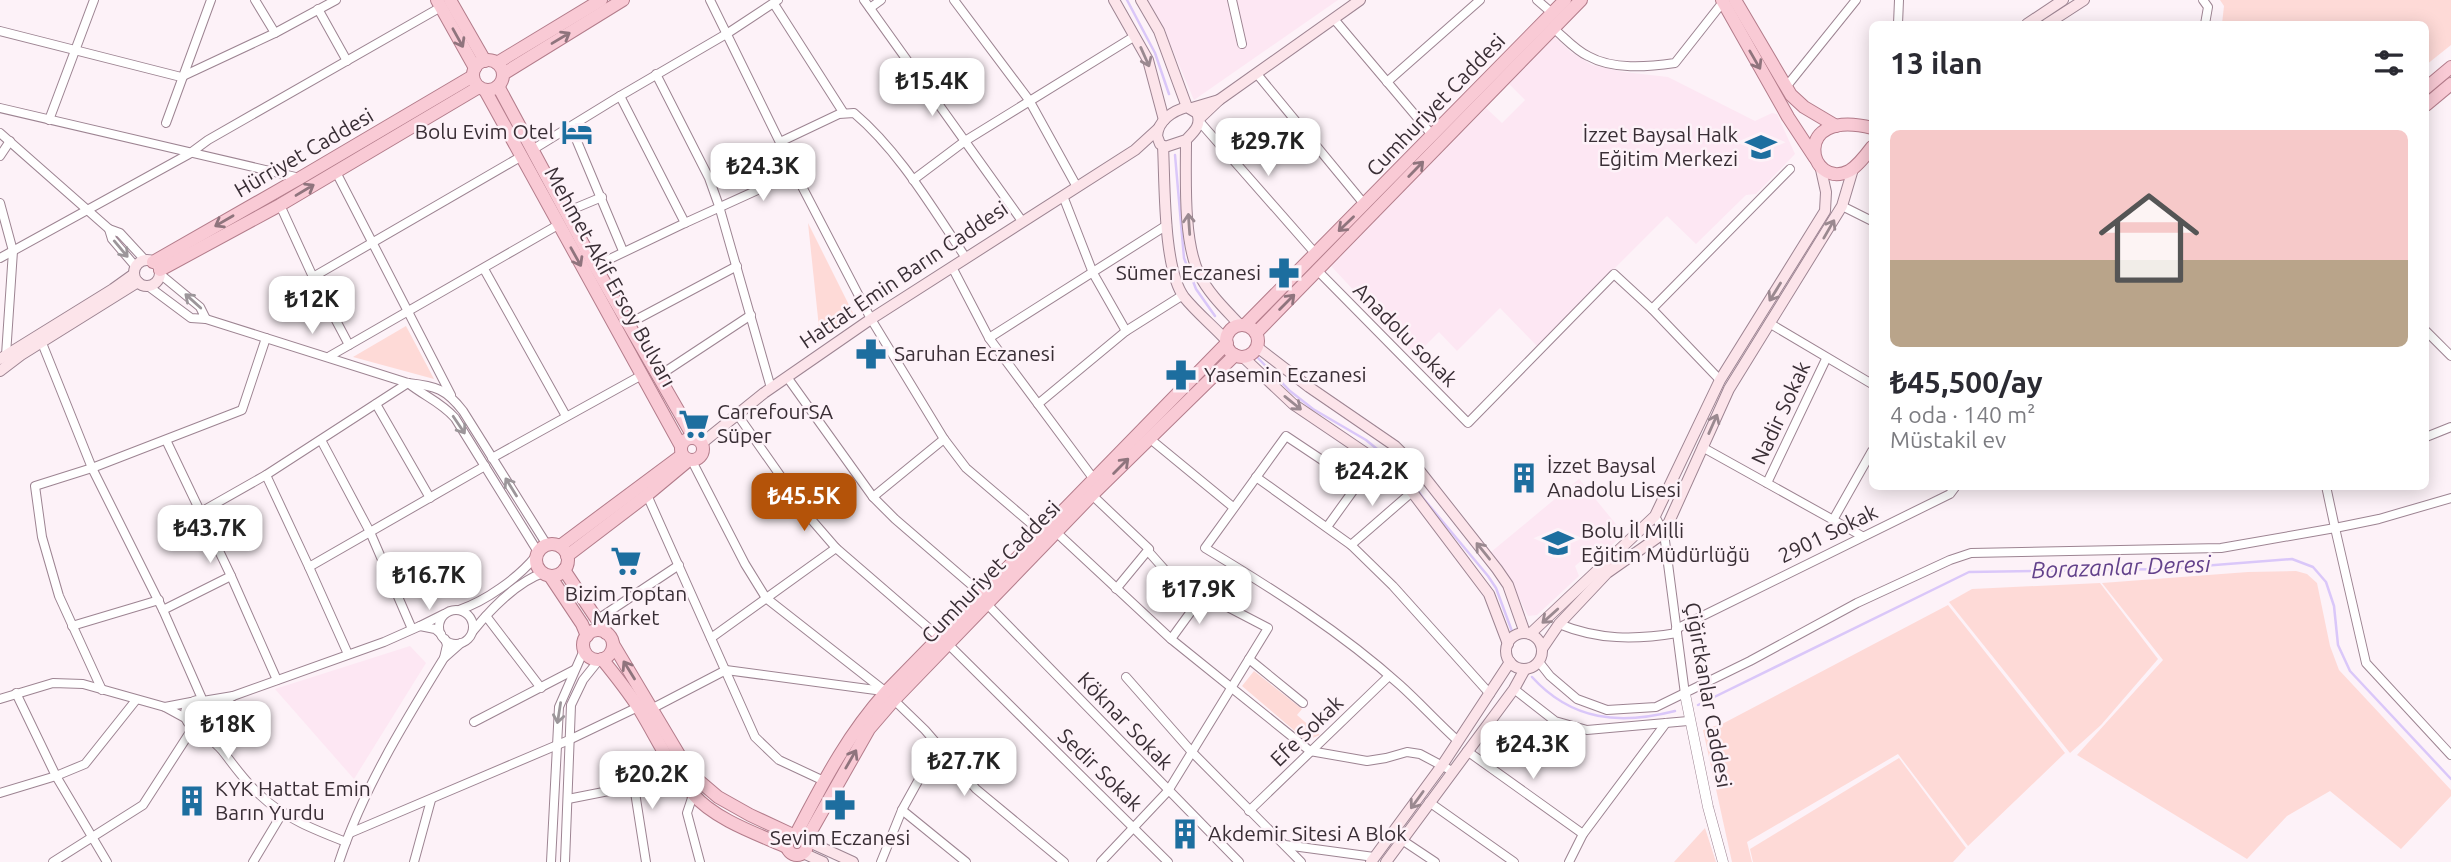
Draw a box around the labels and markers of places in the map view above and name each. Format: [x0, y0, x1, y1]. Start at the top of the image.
pin: ₺15.4K [875, 58, 989, 118]
hotel icon: Bolu Evim Otel [560, 115, 594, 149]
pin: ₺29.7K [1211, 118, 1325, 178]
place label: Bolu Evim Otel [415, 119, 554, 143]
place label: İzzet Baysal Halk Eğitim Merkezi [1583, 122, 1738, 170]
school or university icon: İzzet Baysal Halk Eğitim Merkezi [1744, 130, 1778, 164]
pin: ₺24.3K [706, 144, 820, 203]
pharmacy icon: Sümer Eczanesi [1267, 256, 1301, 290]
place label: Sümer Eczanesi [1116, 260, 1261, 284]
pin: ₺12K [271, 276, 353, 336]
pharmacy icon: Saruhan Eczanesi [854, 337, 888, 371]
place label: Saruhan Eczanesi [894, 341, 1055, 365]
pharmacy icon: Yasemin Eczanesi [1164, 358, 1198, 392]
place label: Yasemin Eczanesi [1204, 362, 1367, 386]
place label: CarrefourSA Süper [717, 399, 833, 447]
supermarket icon: CarrefourSA Süper [677, 407, 711, 441]
pin: ₺24.2K [1315, 448, 1429, 508]
place label: İzzet Baysal Anadolu Lisesi [1547, 453, 1681, 501]
building icon: İzzet Baysal Anadolu Lisesi [1507, 461, 1541, 495]
pin: ₺45.5K [747, 474, 861, 533]
pin: ₺43.7K [153, 505, 267, 565]
place label: Bolu İl Milli Eğitim Müdürlüğü [1581, 518, 1750, 566]
school or university icon: Bolu İl Milli Eğitim Müdürlüğü [1541, 526, 1575, 560]
supermarket icon: Bizim Toptan Market [609, 544, 643, 578]
pin: ₺16.7K [372, 552, 486, 612]
pin: ₺17.9K [1142, 566, 1256, 626]
place label: Bizim Toptan Market [565, 581, 687, 629]
pin: ₺18K [187, 702, 269, 761]
pin: ₺24.3K [1476, 722, 1590, 781]
pin: ₺27.7K [907, 738, 1021, 798]
pin: ₺20.2K [595, 752, 709, 811]
place label: KYK Hattat Emin Barın Yurdu [215, 776, 371, 824]
building icon: KYK Hattat Emin Barın Yurdu [175, 784, 209, 818]
pharmacy icon: Sevim Eczanesi [823, 788, 857, 822]
building icon: Akdemir Sitesi A Blok [1168, 817, 1202, 851]
place label: Akdemir Sitesi A Blok [1208, 821, 1407, 845]
place label: Sevim Eczanesi [770, 825, 910, 849]

